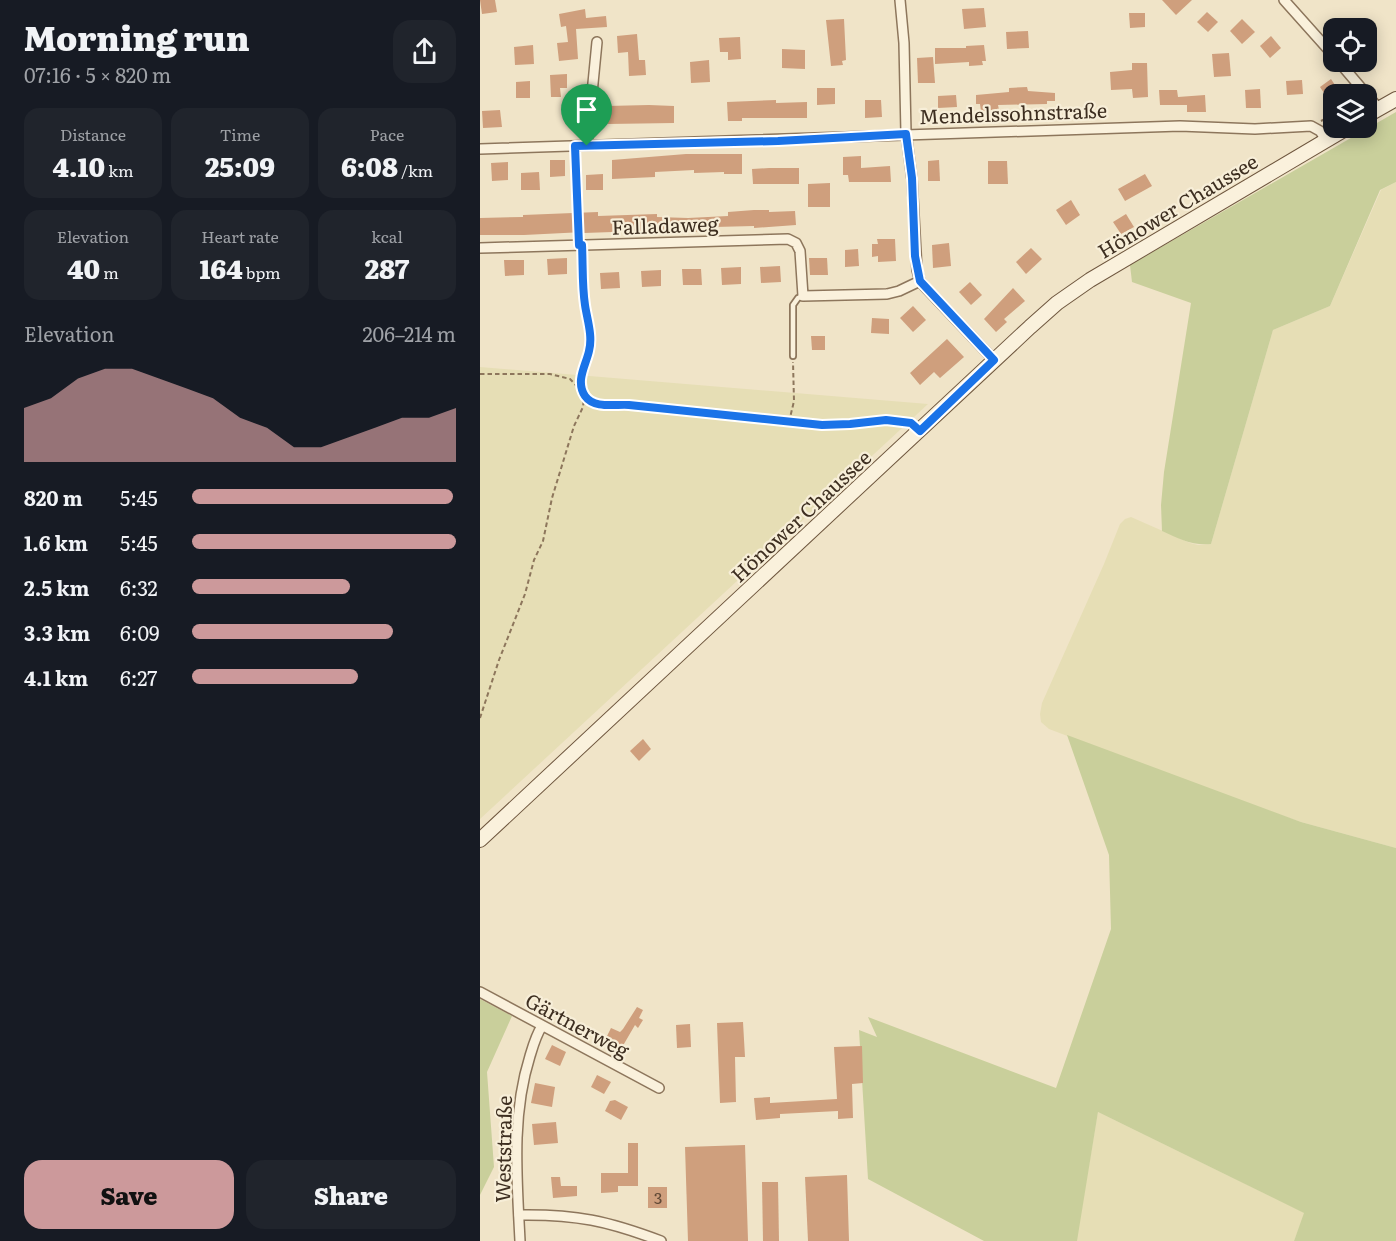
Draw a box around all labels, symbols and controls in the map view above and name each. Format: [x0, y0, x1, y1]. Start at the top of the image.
text: Morning run [24, 12, 250, 61]
map controls [1323, 18, 1377, 138]
button: locate [1323, 18, 1377, 72]
button: share [393, 20, 456, 83]
text: 07:16 · 5 × 820 m [24, 59, 171, 89]
pin [561, 84, 612, 146]
button: layers [1323, 84, 1377, 138]
icon: arrive [570, 93, 603, 126]
street label: Mendelssohnstraße [919, 94, 1107, 130]
text: Distance [60, 122, 126, 146]
text: Time [220, 122, 260, 146]
text: Pace [370, 122, 404, 146]
street label: Hönower Chaussee [1091, 145, 1263, 265]
text: 4.10 [53, 146, 105, 185]
text: 25:09 [205, 146, 275, 185]
text: 6:08 [341, 146, 398, 185]
text: km [105, 158, 133, 182]
text: /km [398, 158, 433, 182]
street label: Falladaweg [611, 207, 720, 241]
text: Elevation [57, 224, 129, 248]
text: Heart rate [201, 224, 279, 248]
text: kcal [371, 224, 403, 248]
text: 40 [67, 248, 100, 287]
text: 164 [199, 248, 243, 287]
text: 287 [365, 248, 409, 287]
text: m [100, 260, 119, 284]
text: bpm [243, 260, 281, 284]
text: Elevation [24, 318, 114, 348]
text: 206–214 m [362, 318, 456, 348]
street label: Hönower Chaussee [723, 442, 877, 588]
text: 820 m [24, 482, 83, 512]
text: 5:45 [120, 482, 158, 512]
text: 1.6 km [24, 527, 88, 557]
text: 5:45 [120, 527, 158, 557]
text: 2.5 km [24, 572, 90, 602]
text: 6:32 [120, 572, 158, 602]
text: 3.3 km [24, 617, 90, 647]
text: 6:09 [120, 617, 159, 647]
text: 4.1 km [24, 662, 88, 692]
text: 6:27 [120, 662, 157, 692]
street label: Gärtnerweg [521, 984, 636, 1064]
street label: Weststraße [486, 1095, 518, 1203]
button: Save [24, 1160, 234, 1229]
button: Share [246, 1160, 456, 1229]
house number: 3 [654, 1185, 662, 1209]

